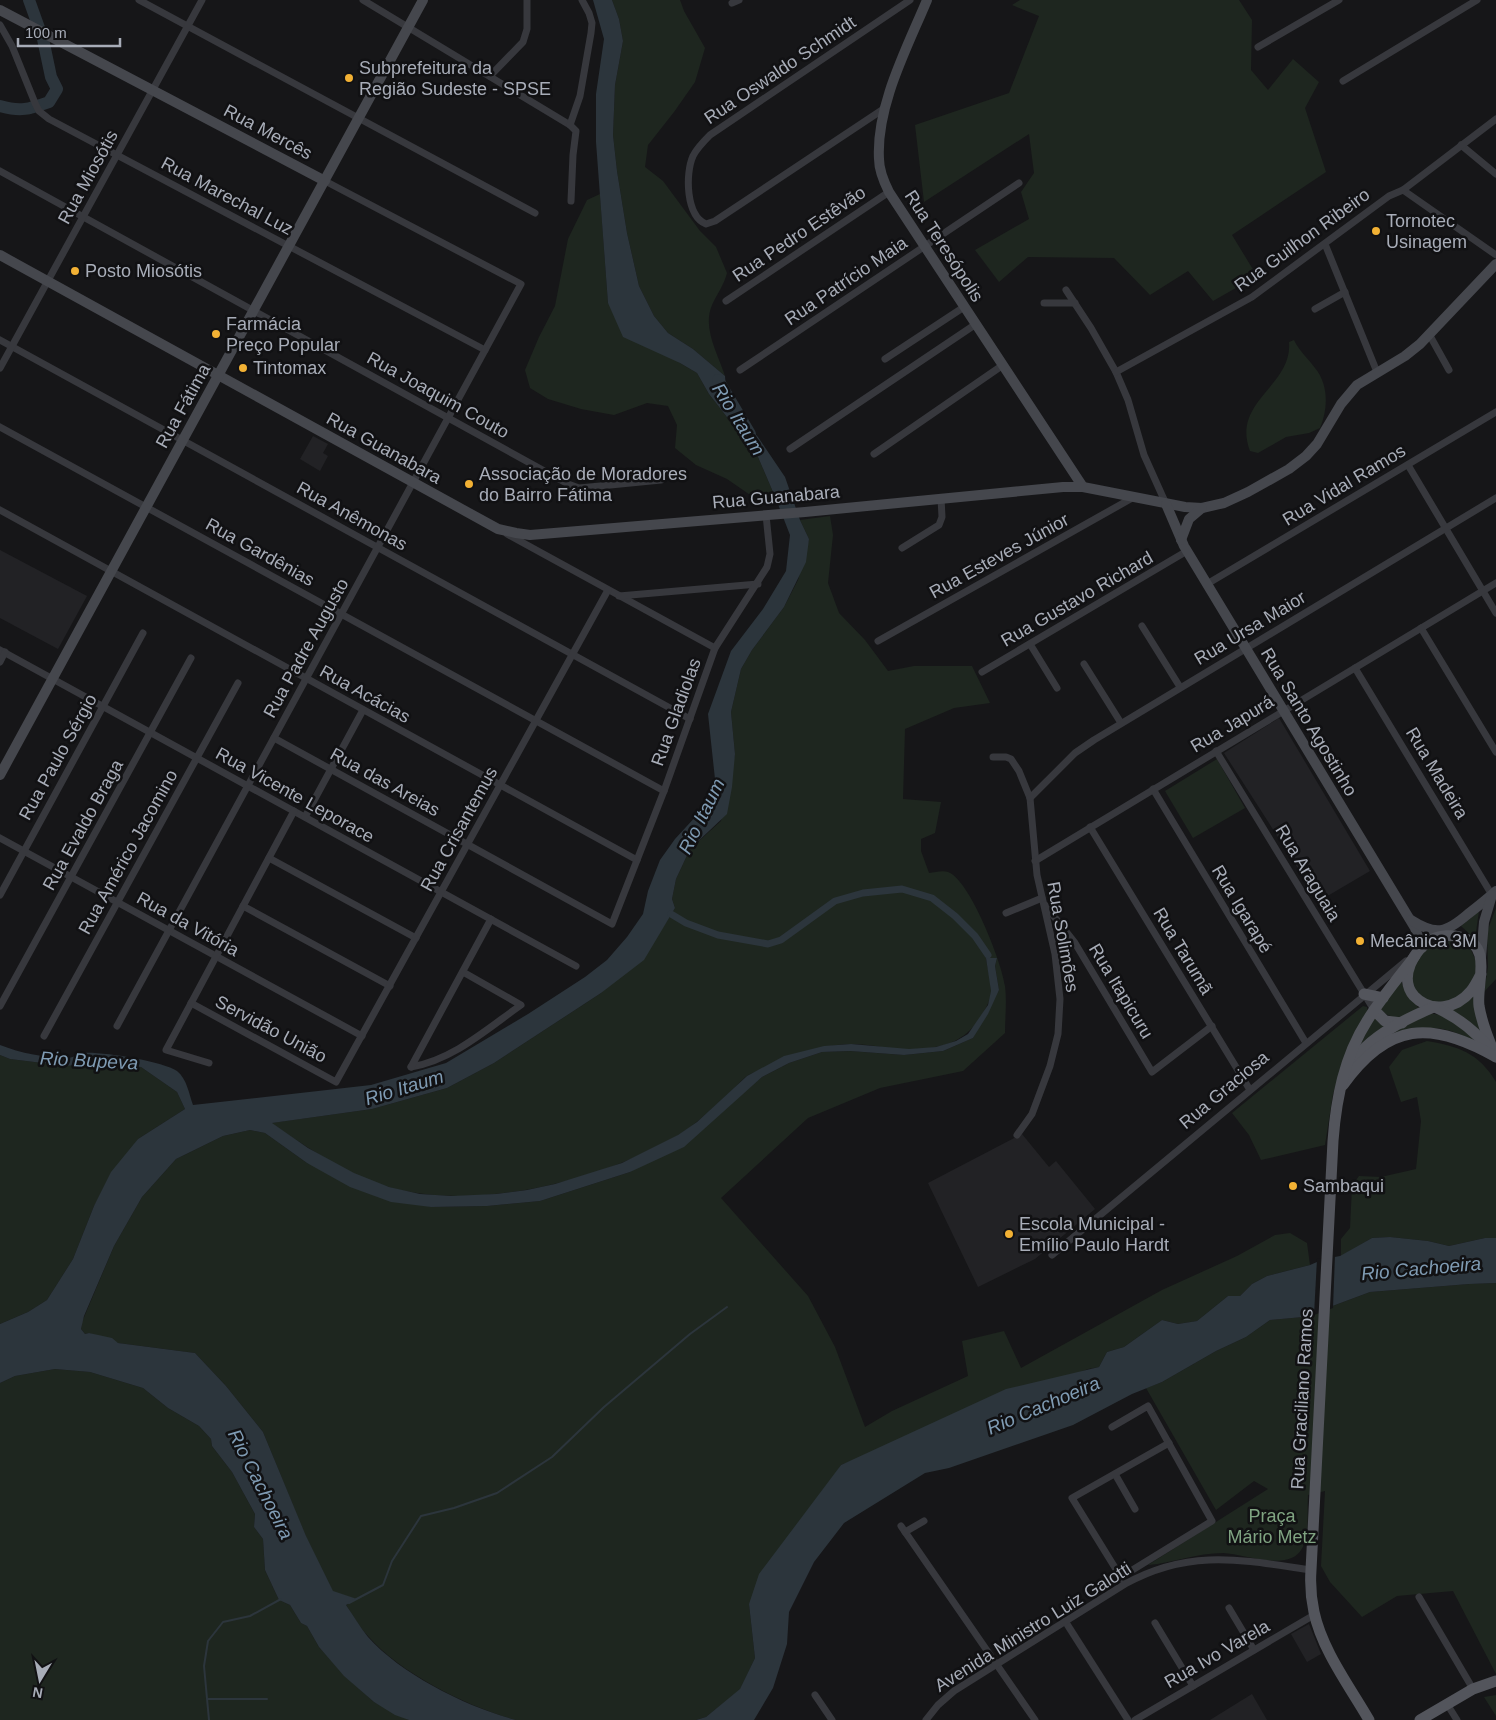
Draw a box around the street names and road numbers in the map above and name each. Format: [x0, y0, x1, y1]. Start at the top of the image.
street label: Rua Oswaldo Schmidt [701, 12, 859, 128]
street label: Rua Mercês [220, 100, 316, 164]
street label: Rua Miosótis [54, 127, 122, 227]
street label: Rua Marechal Luz [158, 153, 296, 239]
street label: Rua Pedro Estêvão [729, 182, 869, 286]
street label: Rua Guilhon Ribeiro [1231, 184, 1373, 296]
street label: Rua Teresópolis [901, 187, 987, 305]
street label: Rua Patrício Maia [781, 232, 912, 329]
street label: Rua Joaquim Couto [364, 348, 512, 442]
street label: Rua Fátima [152, 360, 215, 452]
street label: Rua Guanabara [323, 408, 446, 488]
street label: Rua Vidal Ramos [1279, 440, 1409, 530]
street label: Rua Anêmonas [293, 477, 411, 555]
street label: Rua Guanabara [711, 481, 842, 513]
street label: Rua Esteves Júnior [926, 509, 1072, 603]
street label: Rua Gardênias [202, 514, 318, 590]
street label: Rua Gustavo Richard [997, 547, 1157, 651]
street label: Rua Padre Augusto [259, 575, 353, 721]
street label: Rua Ursa Maior [1191, 587, 1309, 669]
street label: Rua Santo Agostinho [1257, 644, 1361, 800]
street label: Rua Gladiolas [647, 655, 705, 769]
street label: Rua Acácias [316, 661, 414, 727]
street label: Rua Paulo Sérgio [15, 690, 101, 824]
street label: Rua Japurá [1187, 691, 1278, 757]
street label: Rua Madeira [1402, 724, 1473, 823]
street label: Rua Vicente Leporace [212, 743, 378, 847]
street label: Rua das Areias [327, 744, 443, 820]
street label: Rua Evaldo Braga [39, 755, 128, 894]
street label: Rua Crisantemus [417, 763, 501, 895]
street label: Rua Américo Jacomino [74, 766, 182, 938]
street label: Rua Araguaia [1271, 821, 1345, 926]
street label: Rua Igarapé [1208, 861, 1276, 957]
street label: Rua Solimões [1043, 880, 1083, 994]
street label: Rua da Vitória [133, 888, 243, 961]
street label: Rua Tarumã [1149, 904, 1217, 999]
street label: Rua Itapicuru [1085, 940, 1157, 1042]
street label: Servidão União [212, 991, 330, 1067]
street label: Rua Graciosa [1175, 1046, 1273, 1133]
street label: Rua Graciliano Ramos [1287, 1308, 1317, 1490]
street label: Avenida Ministro Luiz Galotti [931, 1558, 1135, 1696]
street label: Rua Ivo Varela [1161, 1615, 1274, 1692]

